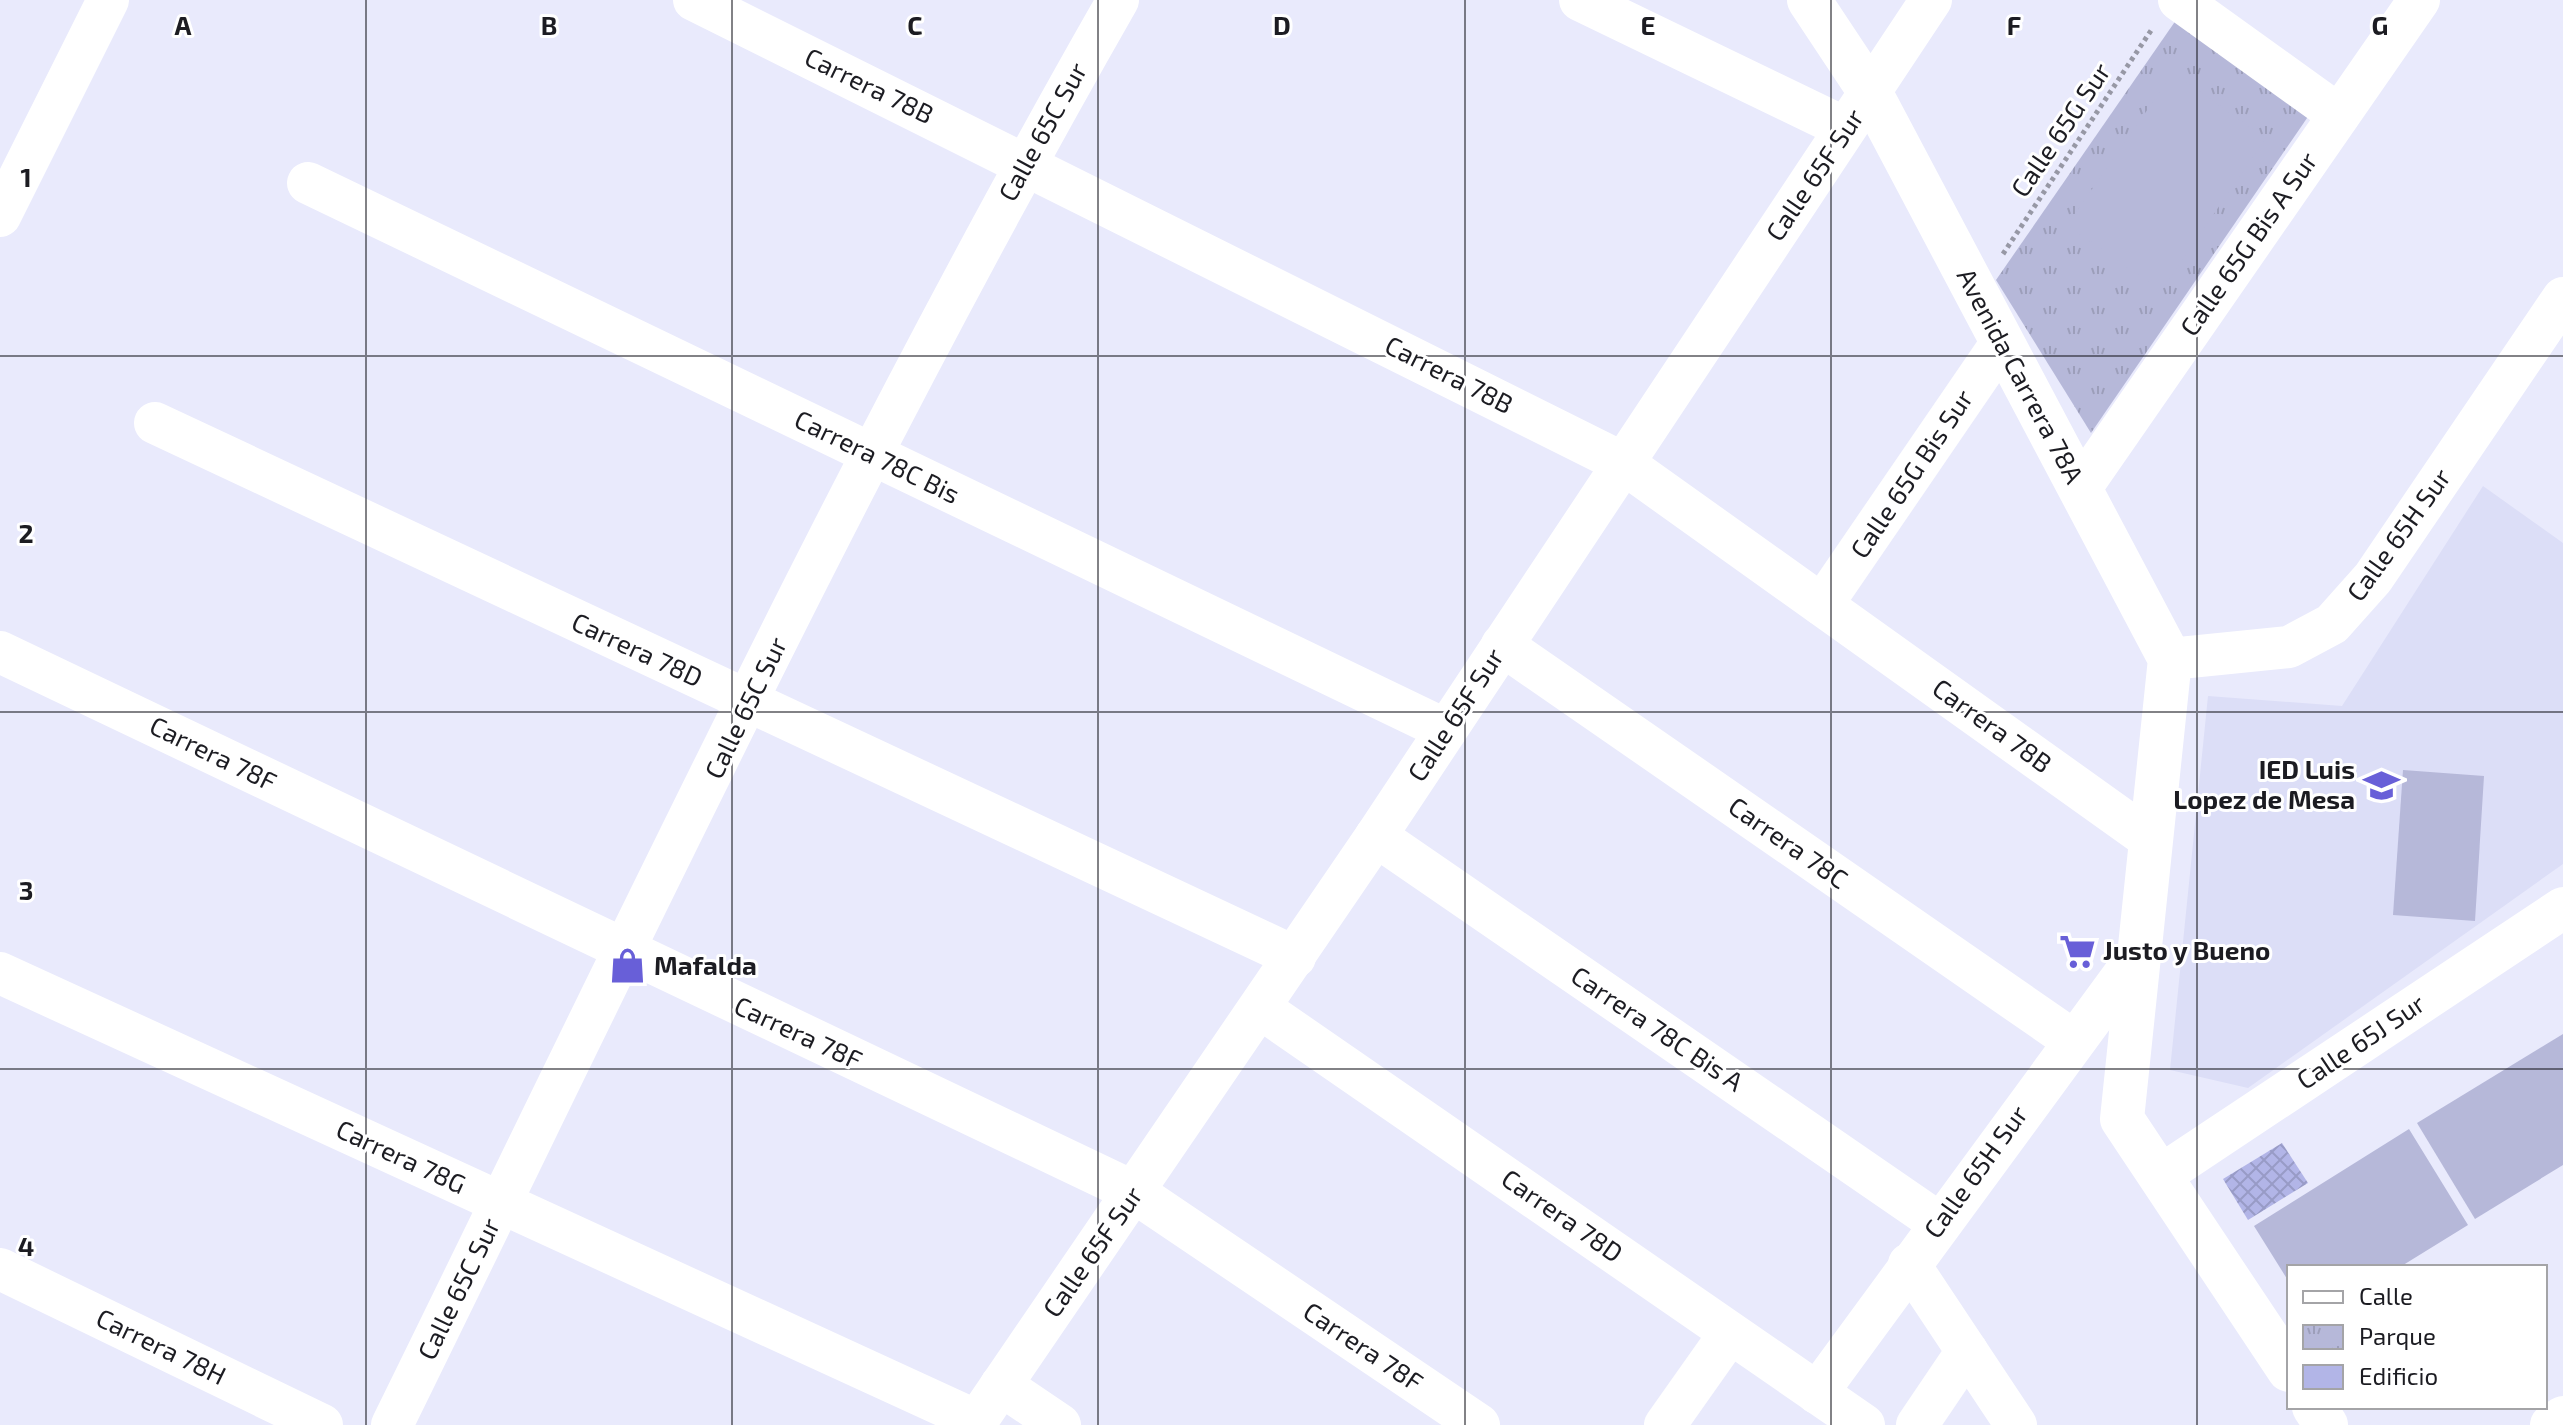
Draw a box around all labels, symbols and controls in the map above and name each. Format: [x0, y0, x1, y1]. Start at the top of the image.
text: A [175, 9, 192, 40]
text: B [541, 9, 557, 40]
text: C [907, 9, 923, 40]
text: D [1273, 9, 1291, 40]
text: E [1640, 9, 1656, 40]
text: F [2007, 9, 2021, 40]
text: G [2372, 9, 2388, 40]
street label: Carrera 78B [800, 40, 939, 129]
street label: Calle 65G Sur [2004, 56, 2116, 202]
street label: Calle 65C Sur [991, 57, 1092, 206]
street label: Calle 65F Sur [1758, 102, 1869, 246]
street label: Calle 65G Bis A Sur [2173, 145, 2323, 341]
text: 1 [20, 161, 32, 192]
street label: Avenida Carrera 78A [1952, 262, 2091, 488]
street label: Carrera 78B [1381, 328, 1519, 419]
street label: Calle 65G Bis Sur [1843, 383, 1979, 563]
street label: Carrera 78C Bis [790, 402, 965, 509]
street label: Calle 65H Sur [2339, 462, 2456, 606]
text: 2 [18, 517, 34, 548]
street label: Carrera 78D [567, 605, 708, 692]
street label: Calle 65C Sur [697, 632, 792, 783]
street label: Calle 65F Sur [1400, 642, 1509, 786]
street label: Carrera 78B [1927, 671, 2058, 778]
street label: Carrera 78F [145, 709, 282, 797]
place label: IED Luis Lopez de Mesa [2173, 753, 2355, 814]
school or university icon: IED Luis Lopez de Mesa [2362, 766, 2400, 804]
street label: Carrera 78C [1723, 790, 1854, 894]
text: 3 [19, 874, 33, 905]
supermarket icon: Justo y Bueno [2058, 932, 2096, 970]
place label: Justo y Bueno [2103, 934, 2270, 966]
shop icon: Mafalda [609, 947, 647, 985]
place label: Mafalda [654, 949, 757, 980]
street label: Carrera 78C Bis A [1566, 959, 1750, 1097]
street label: Calle 65J Sur [2290, 987, 2430, 1095]
street label: Carrera 78F [730, 989, 867, 1075]
street label: Calle 65H Sur [1916, 1099, 2033, 1243]
street label: Carrera 78G [332, 1112, 471, 1199]
street label: Carrera 78D [1496, 1162, 1629, 1268]
street label: Calle 65F Sur [1035, 1180, 1148, 1322]
street label: Calle 65C Sur [410, 1213, 505, 1364]
text: 4 [18, 1230, 34, 1261]
legend [2287, 1265, 2547, 1409]
text: Calle [2359, 1281, 2413, 1310]
street label: Carrera 78F [1298, 1295, 1429, 1397]
street label: Carrera 78H [92, 1301, 232, 1390]
text: Parque [2359, 1321, 2436, 1350]
text: Edificio [2359, 1361, 2438, 1390]

